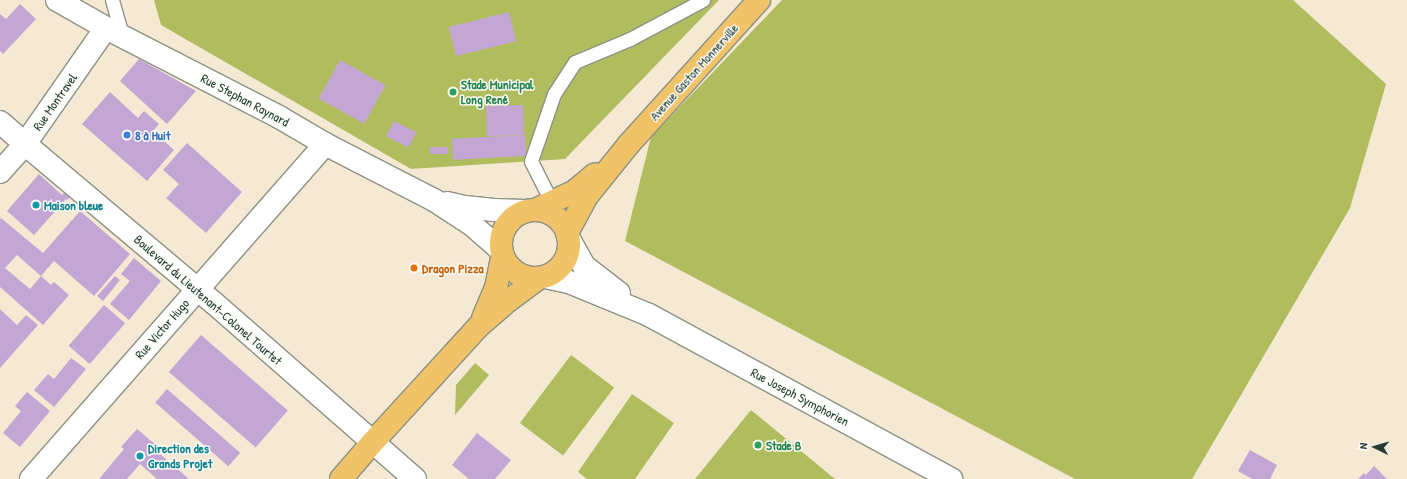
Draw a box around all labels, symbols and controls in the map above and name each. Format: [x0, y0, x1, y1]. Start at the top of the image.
street label: Avenue Gaston Monnerville [646, 20, 742, 124]
street label: Rue Montravel [30, 70, 80, 134]
street label: Rue Stephan Raynard [198, 70, 292, 130]
place label: Stade Municipal Long René [461, 77, 534, 108]
marker: Stade Municipal Long René [448, 87, 458, 97]
place label: 8 à Huit [135, 127, 170, 143]
marker: 8 à Huit [122, 130, 132, 140]
place label: Maison bleue [44, 197, 103, 213]
marker: Maison bleue [31, 200, 41, 210]
street label: Boulevard du Lieutenant-Colonel Tourtet [131, 232, 285, 368]
place label: Dragon Pizza [422, 260, 484, 276]
marker: Dragon Pizza [409, 263, 419, 273]
street label: Rue Victor Hugo [132, 296, 192, 362]
street label: Rue Joseph Symphorien [748, 365, 852, 429]
north arrow [1355, 427, 1395, 467]
place label: Stade B [766, 437, 801, 453]
marker: Stade B [753, 440, 763, 450]
place label: Direction des Grands Projet [148, 441, 212, 472]
text: N [1356, 442, 1370, 449]
marker: Direction des Grands Projet [135, 451, 145, 461]

